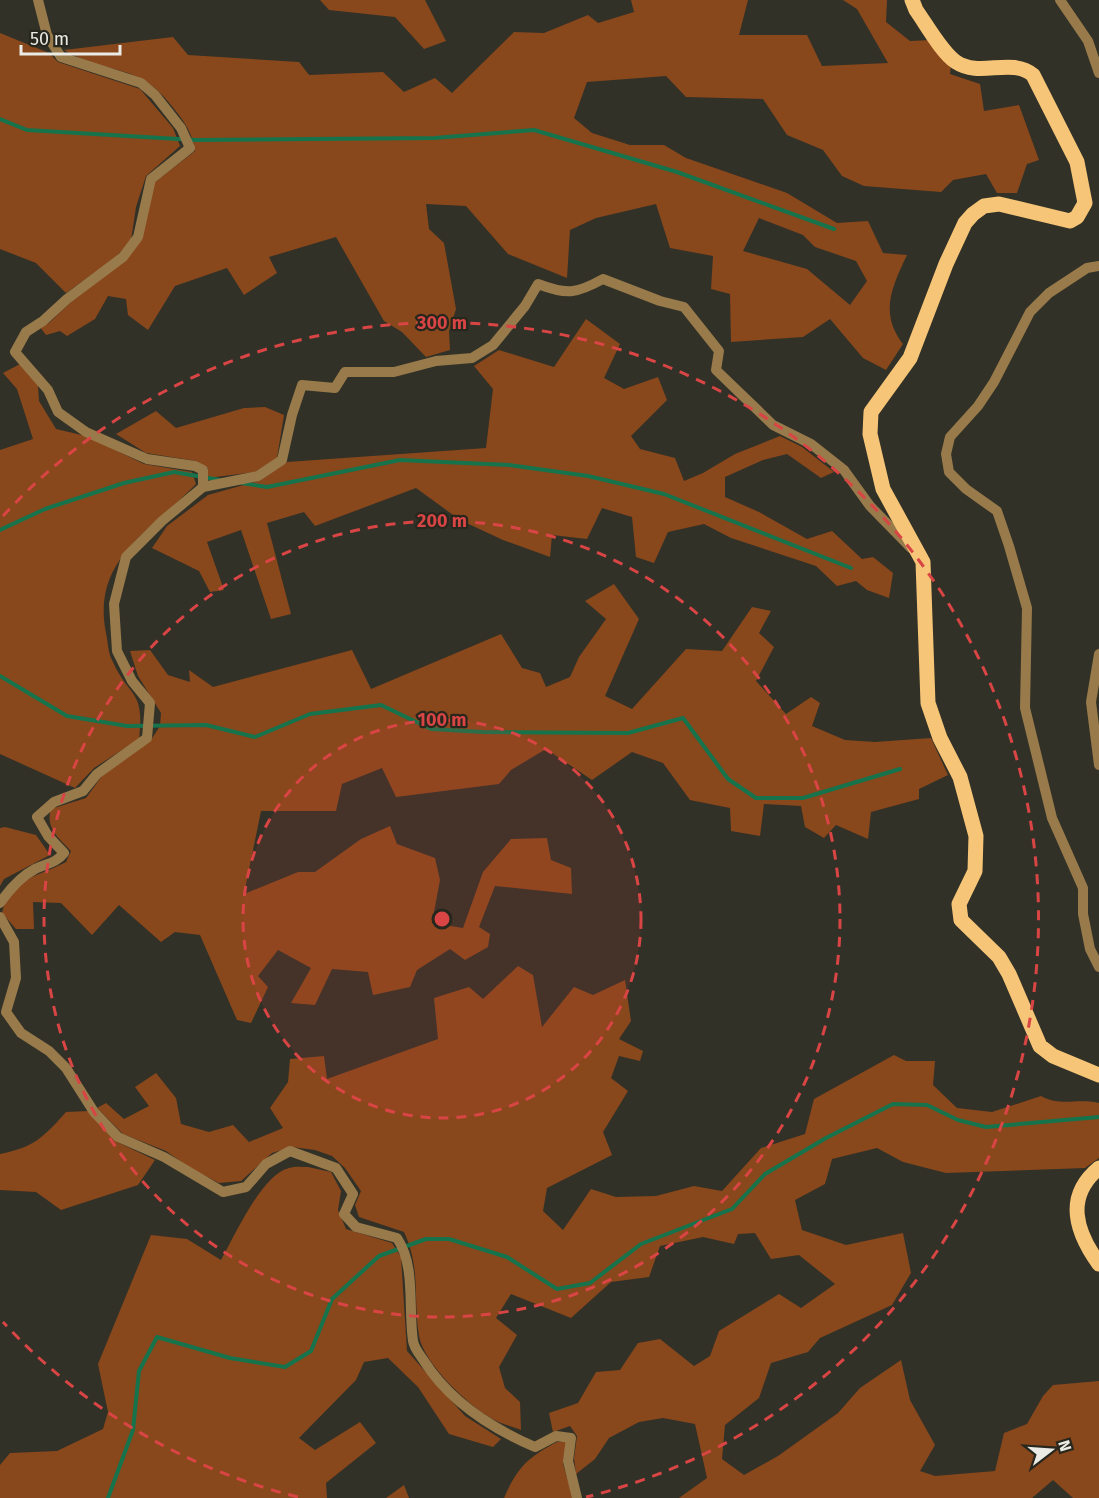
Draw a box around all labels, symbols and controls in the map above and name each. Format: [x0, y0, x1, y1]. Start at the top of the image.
scale bar [21, 18, 120, 56]
text: 50 m [30, 28, 69, 50]
text: 300 m [416, 312, 467, 334]
text: 200 m [417, 510, 467, 532]
text: 100 m [418, 709, 466, 731]
centre of rings [432, 909, 452, 929]
north arrow [1021, 1420, 1081, 1480]
text: N [1054, 1438, 1076, 1454]

